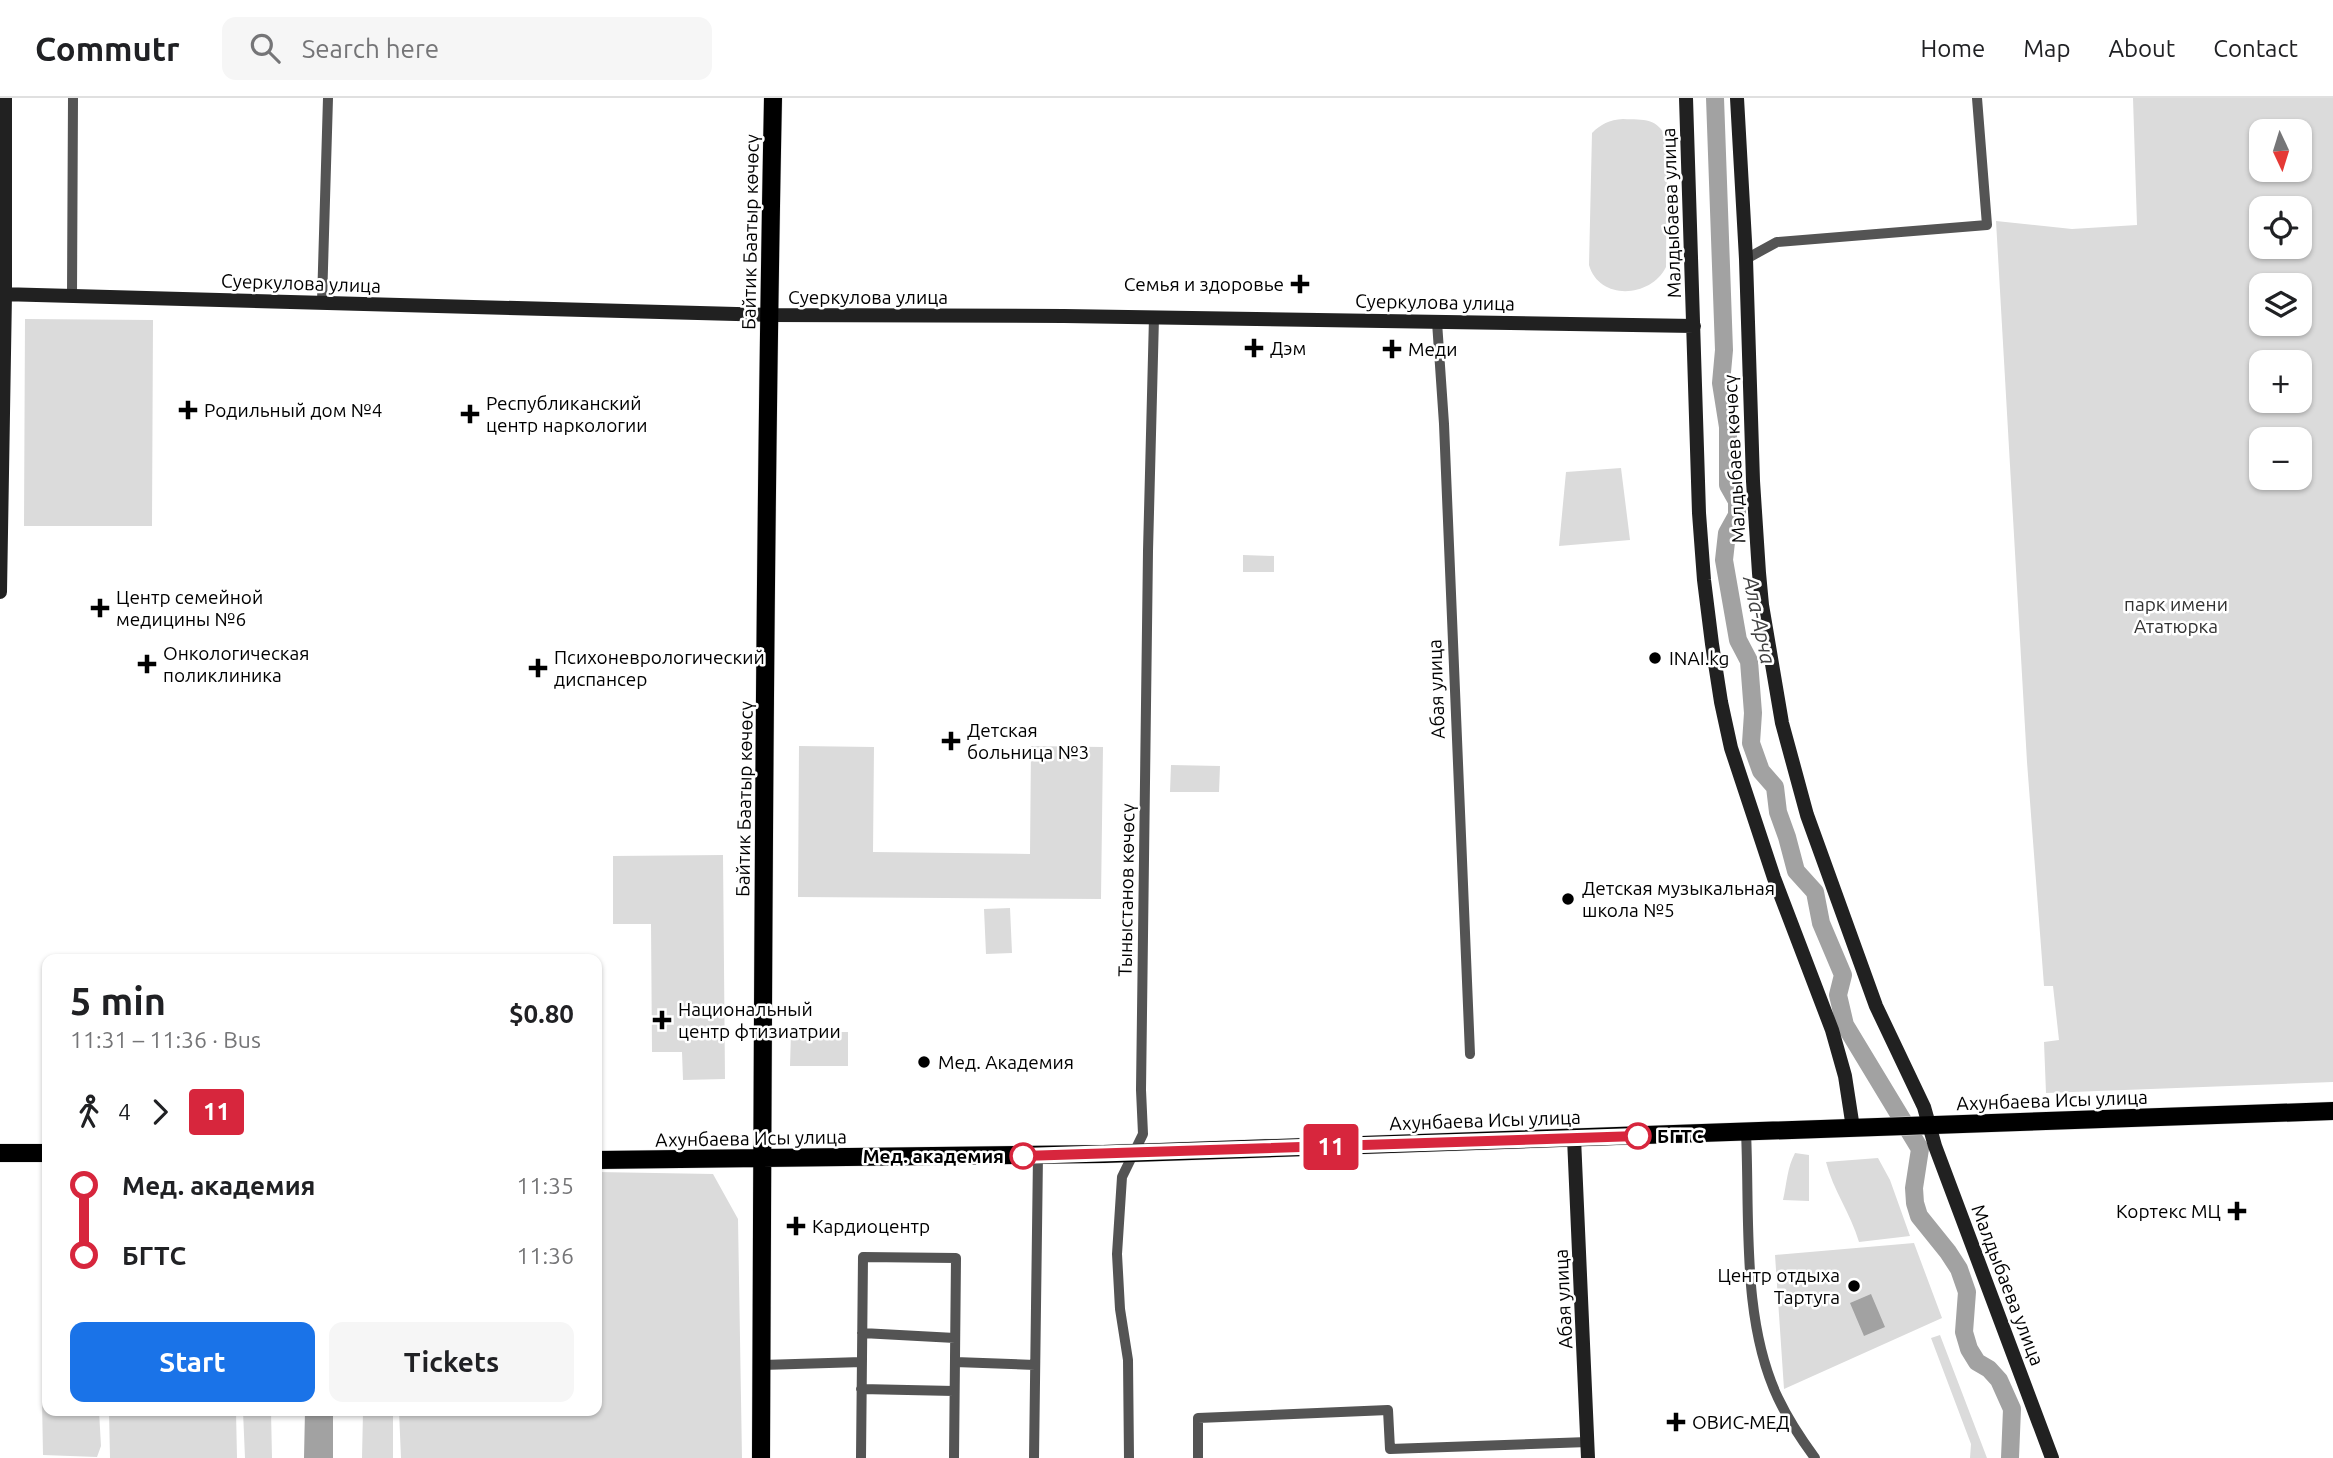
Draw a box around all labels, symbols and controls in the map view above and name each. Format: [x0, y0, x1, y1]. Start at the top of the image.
search box [222, 17, 712, 80]
icon: search [246, 29, 284, 67]
text: Commutr [35, 30, 180, 67]
text: Search here [302, 34, 439, 63]
text: Home [1920, 35, 1985, 62]
text: Map [2023, 35, 2070, 62]
text: About [2108, 35, 2175, 62]
text: Contact [2213, 35, 2298, 62]
north arrow [2249, 119, 2312, 182]
map controls [2249, 119, 2312, 490]
street label: Малдыбаева улица [1657, 127, 1685, 299]
street label: Байтик Баатыр көчөсү [737, 134, 763, 330]
button: locate [2249, 196, 2312, 259]
street label: Суеркулова улица [221, 269, 381, 297]
place label: Семья и здоровье [1124, 273, 1284, 295]
button: layers [2249, 273, 2312, 336]
marker: Семья и здоровье [1290, 274, 1310, 294]
street label: Суеркулова улица [788, 286, 948, 308]
street label: Суеркулова улица [1355, 290, 1515, 314]
place label: Дэм [1270, 337, 1306, 359]
marker: Дэм [1244, 338, 1264, 358]
place label: Меди [1408, 338, 1457, 360]
marker: Меди [1382, 339, 1402, 359]
button: + [2249, 350, 2312, 413]
street label: Малдыбаев көчөсү [1719, 374, 1749, 544]
place label: Республиканский центр наркологии [486, 392, 647, 436]
place label: Родильный дом №4 [204, 399, 382, 421]
marker: Родильный дом №4 [178, 400, 198, 420]
marker: Республиканский центр наркологии [460, 404, 480, 424]
button: − [2249, 427, 2312, 490]
water label: Ала-Арча [1739, 573, 1781, 666]
place label: Центр семейной медицины №6 [116, 586, 263, 630]
park label: парк имени Ататюрка [2124, 593, 2228, 637]
marker: Центр семейной медицины №6 [90, 598, 110, 618]
street label: Абая улица [1423, 639, 1449, 739]
place label: Онкологическая поликлиника [163, 642, 310, 686]
place label: Психоневрологический диспансер [554, 646, 765, 690]
place label: INAI.kg [1669, 647, 1729, 669]
marker: INAI.kg [1647, 650, 1663, 666]
marker: Онкологическая поликлиника [137, 654, 157, 674]
marker: Психоневрологический диспансер [528, 658, 548, 678]
street label: Байтик Баатыр көчөсү [731, 701, 757, 897]
place label: Детская больница №3 [967, 719, 1089, 763]
marker: Детская больница №3 [941, 731, 961, 751]
street label: Тыныстанов көчөсү [1113, 803, 1139, 977]
place label: Детская музыкальная школа №5 [1582, 877, 1775, 921]
marker: Детская музыкальная школа №5 [1560, 891, 1576, 907]
text: 5 min [70, 980, 166, 1022]
place label: Национальный центр фтизиатрии [678, 998, 841, 1042]
text: $0.80 [509, 999, 574, 1028]
marker: Национальный центр фтизиатрии [652, 1010, 672, 1030]
text: 11:31 – 11:36 · Bus [70, 1027, 261, 1052]
place label: Мед. Академия [938, 1051, 1074, 1073]
marker: Мед. Академия [916, 1054, 932, 1070]
street label: Ахунбаева Исы улица [1956, 1086, 2148, 1114]
icon: walk [70, 1093, 108, 1131]
icon: forward [141, 1093, 179, 1131]
text: 11 [203, 1098, 230, 1125]
text: 4 [118, 1099, 131, 1124]
street label: Ахунбаева Исы улица [1389, 1106, 1581, 1134]
marker: БГТС [1625, 1123, 1651, 1149]
line badge: 11 [1300, 1124, 1362, 1170]
street label: Ахунбаева Исы улица [655, 1125, 847, 1151]
place label: БГТС [1657, 1125, 1704, 1147]
text: 11 [1317, 1133, 1345, 1160]
marker: Мед. академия [1010, 1143, 1036, 1169]
place label: Мед. академия [863, 1145, 1004, 1167]
text: Мед. академия [122, 1171, 315, 1200]
text: 11:35 [516, 1173, 574, 1198]
place label: Кортекс МЦ [2116, 1200, 2221, 1222]
street label: Малдыбаева улица [1967, 1201, 2049, 1369]
marker: Кортекс МЦ [2227, 1201, 2247, 1221]
place label: Кардиоцентр [812, 1215, 930, 1237]
marker: Кардиоцентр [786, 1216, 806, 1236]
text: БГТС [122, 1241, 186, 1270]
text: 11:36 [516, 1243, 574, 1268]
street label: Абая улица [1549, 1249, 1577, 1349]
place label: Центр отдыха Тартуга [1717, 1264, 1840, 1308]
marker: Центр отдыха Тартуга [1846, 1278, 1862, 1294]
button: Start [70, 1322, 315, 1402]
button: Tickets [329, 1322, 574, 1402]
place label: ОВИС-МЕД [1692, 1411, 1790, 1433]
marker: ОВИС-МЕД [1666, 1412, 1686, 1432]

